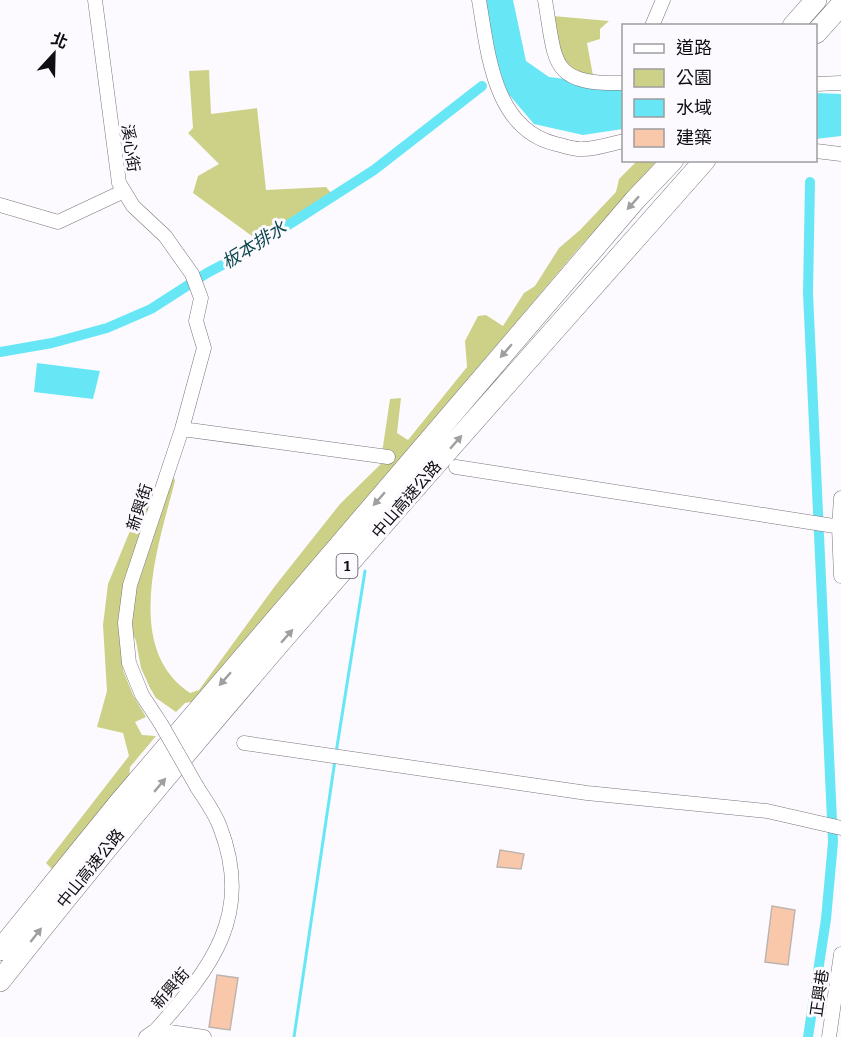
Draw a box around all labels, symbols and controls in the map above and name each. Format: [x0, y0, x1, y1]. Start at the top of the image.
north arrow [24, 24, 84, 84]
legend [622, 24, 817, 162]
text: 北 [48, 29, 70, 52]
text: 道路 [676, 37, 712, 59]
text: 公園 [676, 67, 712, 89]
text: 水域 [676, 97, 712, 119]
street label: 溪心街 [118, 123, 143, 173]
text: 建築 [676, 127, 712, 149]
one-way arrow [627, 195, 640, 210]
water label: 板本排水 [218, 216, 291, 273]
one-way arrow [499, 343, 512, 359]
one-way arrow [449, 435, 462, 450]
street label: 中山高速公路 [368, 457, 445, 542]
street label: 新興街 [123, 481, 156, 533]
one-way arrow [373, 491, 386, 506]
road number: 1 [336, 554, 358, 578]
one-way arrow [280, 628, 293, 644]
one-way arrow [219, 671, 232, 686]
one-way arrow [153, 778, 166, 793]
street label: 中山高速公路 [53, 825, 128, 912]
one-way arrow [30, 928, 42, 943]
street label: 新興街 [147, 964, 193, 1013]
street label: 正興巷 [807, 968, 832, 1018]

